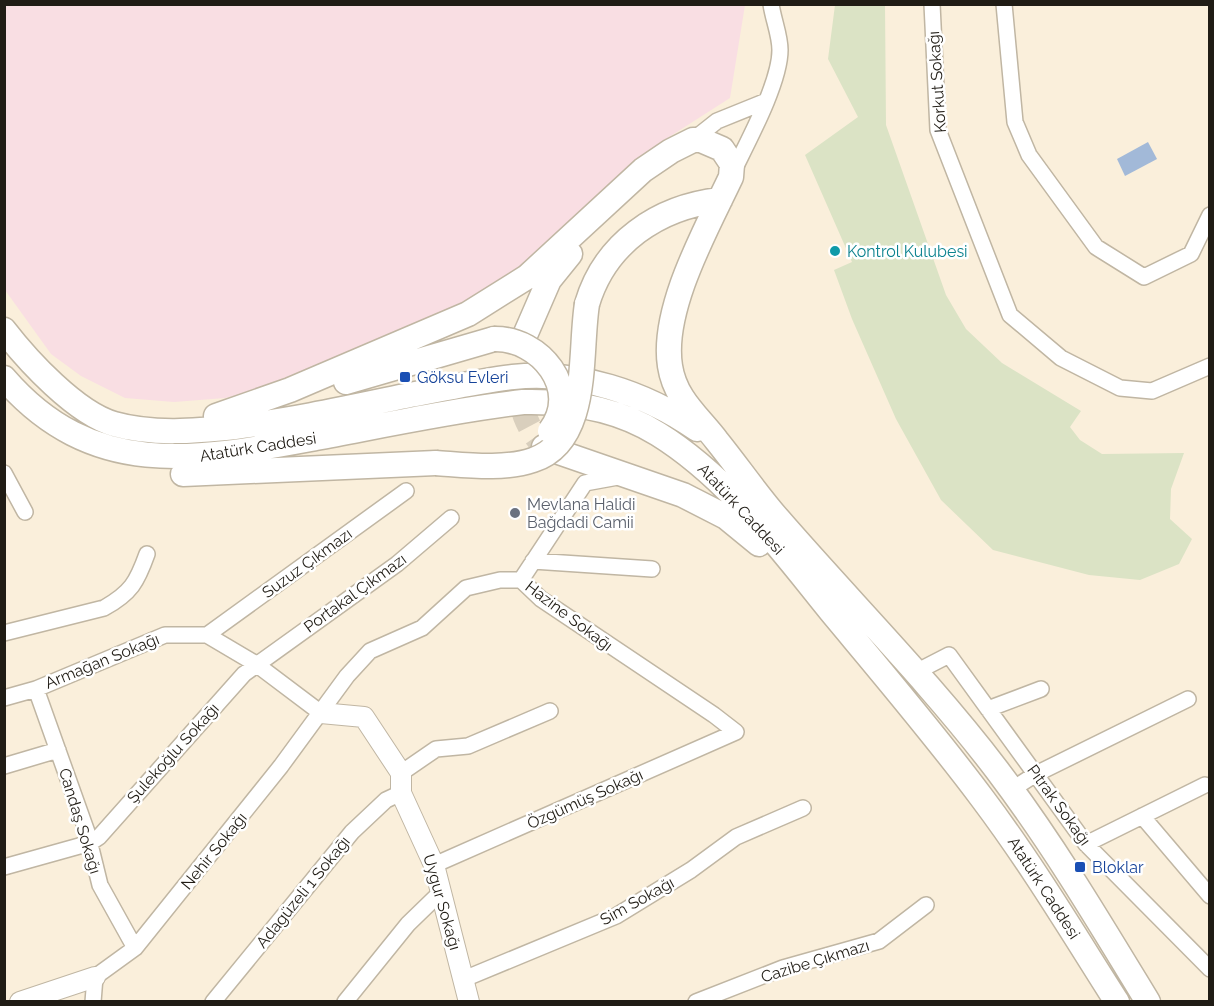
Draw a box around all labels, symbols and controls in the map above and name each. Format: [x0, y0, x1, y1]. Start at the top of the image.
street label: Korkut Sokağı [924, 30, 950, 134]
place label: Kontrol Kulubesi [847, 242, 968, 261]
marker: Kontrol Kulubesi [828, 244, 842, 258]
place label: Göksu Evleri [417, 368, 509, 387]
marker: Göksu Evleri [398, 370, 412, 384]
street label: Atatürk Caddesi [198, 428, 318, 466]
street label: Atatürk Caddesi [694, 459, 788, 559]
place label: Mevlana Halidi Bağdadi Camii [527, 495, 636, 532]
marker: Mevlana Halidi Bağdadi Camii [508, 506, 522, 520]
street label: Suzuz Çıkmazı [258, 524, 356, 602]
street label: Portakal Çıkmazı [300, 550, 410, 636]
street label: Hazine Sokaḡı [522, 577, 616, 655]
street label: Armaḡan Sokaḡı [42, 629, 162, 693]
street label: Şulekoğlu Sokaḡı [123, 699, 223, 807]
street label: Pıtrak Sokağı [1023, 761, 1095, 849]
street label: Özgümüş Sokağı [524, 764, 646, 833]
street label: Candaş Sokağı [55, 766, 105, 876]
street label: Nehir Sokağı [177, 809, 251, 893]
street label: Adagüzeli 1 Sokaḡı [252, 832, 354, 952]
street label: Atatürk Caddesi [1004, 833, 1084, 943]
street label: Uygur Sokağı [419, 852, 465, 952]
place label: Bloklar [1092, 858, 1144, 877]
marker: Bloklar [1073, 860, 1087, 874]
street label: Sim Sokağı [597, 873, 677, 929]
street label: Cazibe Çıkmazı [759, 936, 871, 986]

